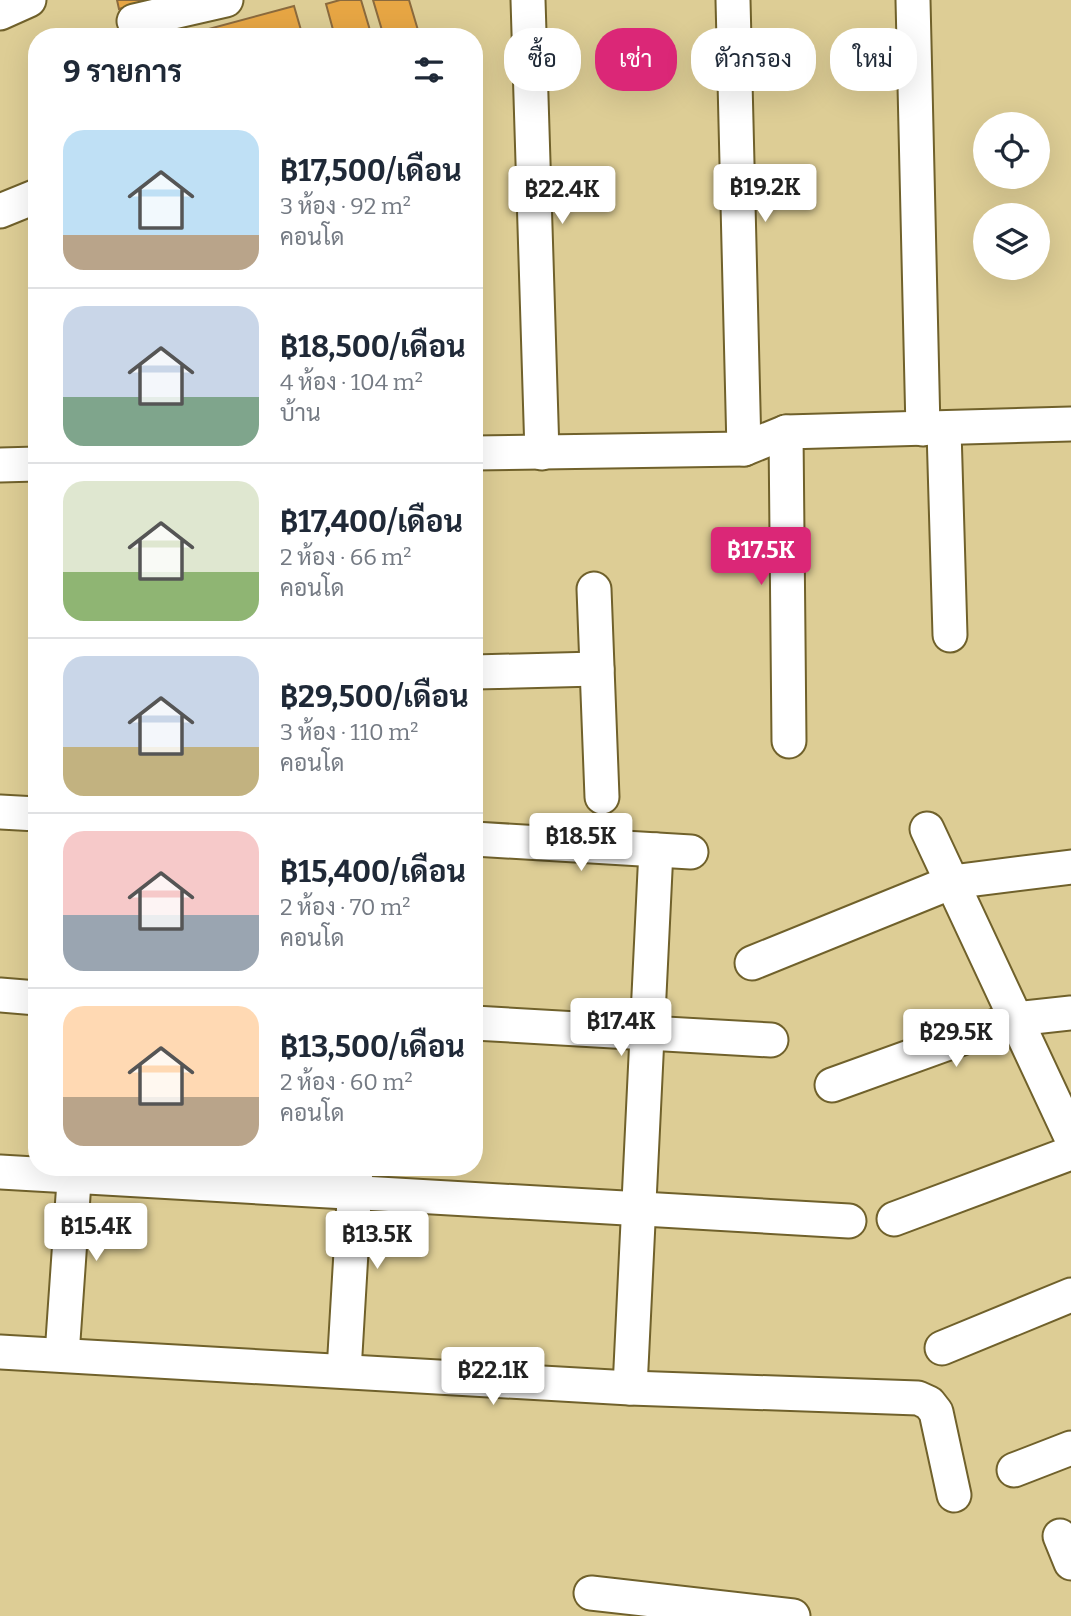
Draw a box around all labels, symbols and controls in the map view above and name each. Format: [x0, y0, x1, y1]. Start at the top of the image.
chip: ซื้อ [504, 28, 581, 91]
chip: เช่า [595, 28, 677, 91]
chip: ตัวกรอง [691, 28, 816, 91]
chip: ใหม่ [830, 28, 917, 91]
icon: filters [410, 51, 448, 89]
text: 9 รายการ [63, 54, 182, 90]
map controls [973, 112, 1050, 280]
button: locate [973, 112, 1050, 189]
text: ฿17,500/เดือน [280, 153, 462, 189]
icon: home [119, 158, 203, 242]
pin: ฿19.2K [708, 164, 822, 224]
pin: ฿22.4K [505, 166, 619, 226]
text: ฿19.2K [729, 173, 801, 201]
text: ฿22.4K [524, 175, 600, 203]
text: 3 ห้อง · 92 m² [280, 192, 411, 220]
button: layers [973, 203, 1050, 280]
text: คอนโด [280, 223, 344, 251]
text: ฿18,500/เดือน [280, 329, 466, 365]
icon: home [119, 334, 203, 418]
text: 4 ห้อง · 104 m² [280, 368, 423, 396]
text: บ้าน [280, 399, 321, 427]
text: ฿17,400/เดือน [280, 504, 463, 540]
icon: home [119, 509, 203, 593]
pin: ฿17.5K [704, 528, 818, 587]
text: ฿17.5K [727, 536, 795, 564]
text: 2 ห้อง · 66 m² [280, 543, 411, 571]
text: คอนโด [280, 574, 344, 602]
text: ฿29,500/เดือน [280, 679, 469, 715]
icon: home [119, 684, 203, 768]
text: 3 ห้อง · 110 m² [280, 718, 418, 746]
text: คอนโด [280, 749, 344, 777]
pin: ฿18.5K [524, 814, 638, 873]
text: ฿18.5K [545, 822, 617, 850]
text: ฿15,400/เดือน [280, 854, 466, 890]
icon: home [119, 859, 203, 943]
text: 2 ห้อง · 70 m² [280, 893, 410, 921]
text: คอนโด [280, 924, 344, 952]
pin: ฿17.4K [564, 998, 678, 1058]
text: ฿17.4K [586, 1007, 656, 1035]
pin: ฿29.5K [899, 1010, 1013, 1069]
text: ฿29.5K [919, 1018, 993, 1046]
text: ฿13,500/เดือน [280, 1029, 465, 1065]
icon: home [119, 1034, 203, 1118]
text: 2 ห้อง · 60 m² [280, 1068, 413, 1096]
text: คอนโด [280, 1099, 344, 1127]
pin: ฿15.4K [39, 1204, 153, 1263]
text: ฿15.4K [60, 1212, 132, 1240]
pin: ฿13.5K [320, 1212, 434, 1271]
text: ฿13.5K [342, 1220, 412, 1248]
pin: ฿22.1K [436, 1348, 550, 1407]
text: ฿22.1K [457, 1356, 529, 1384]

